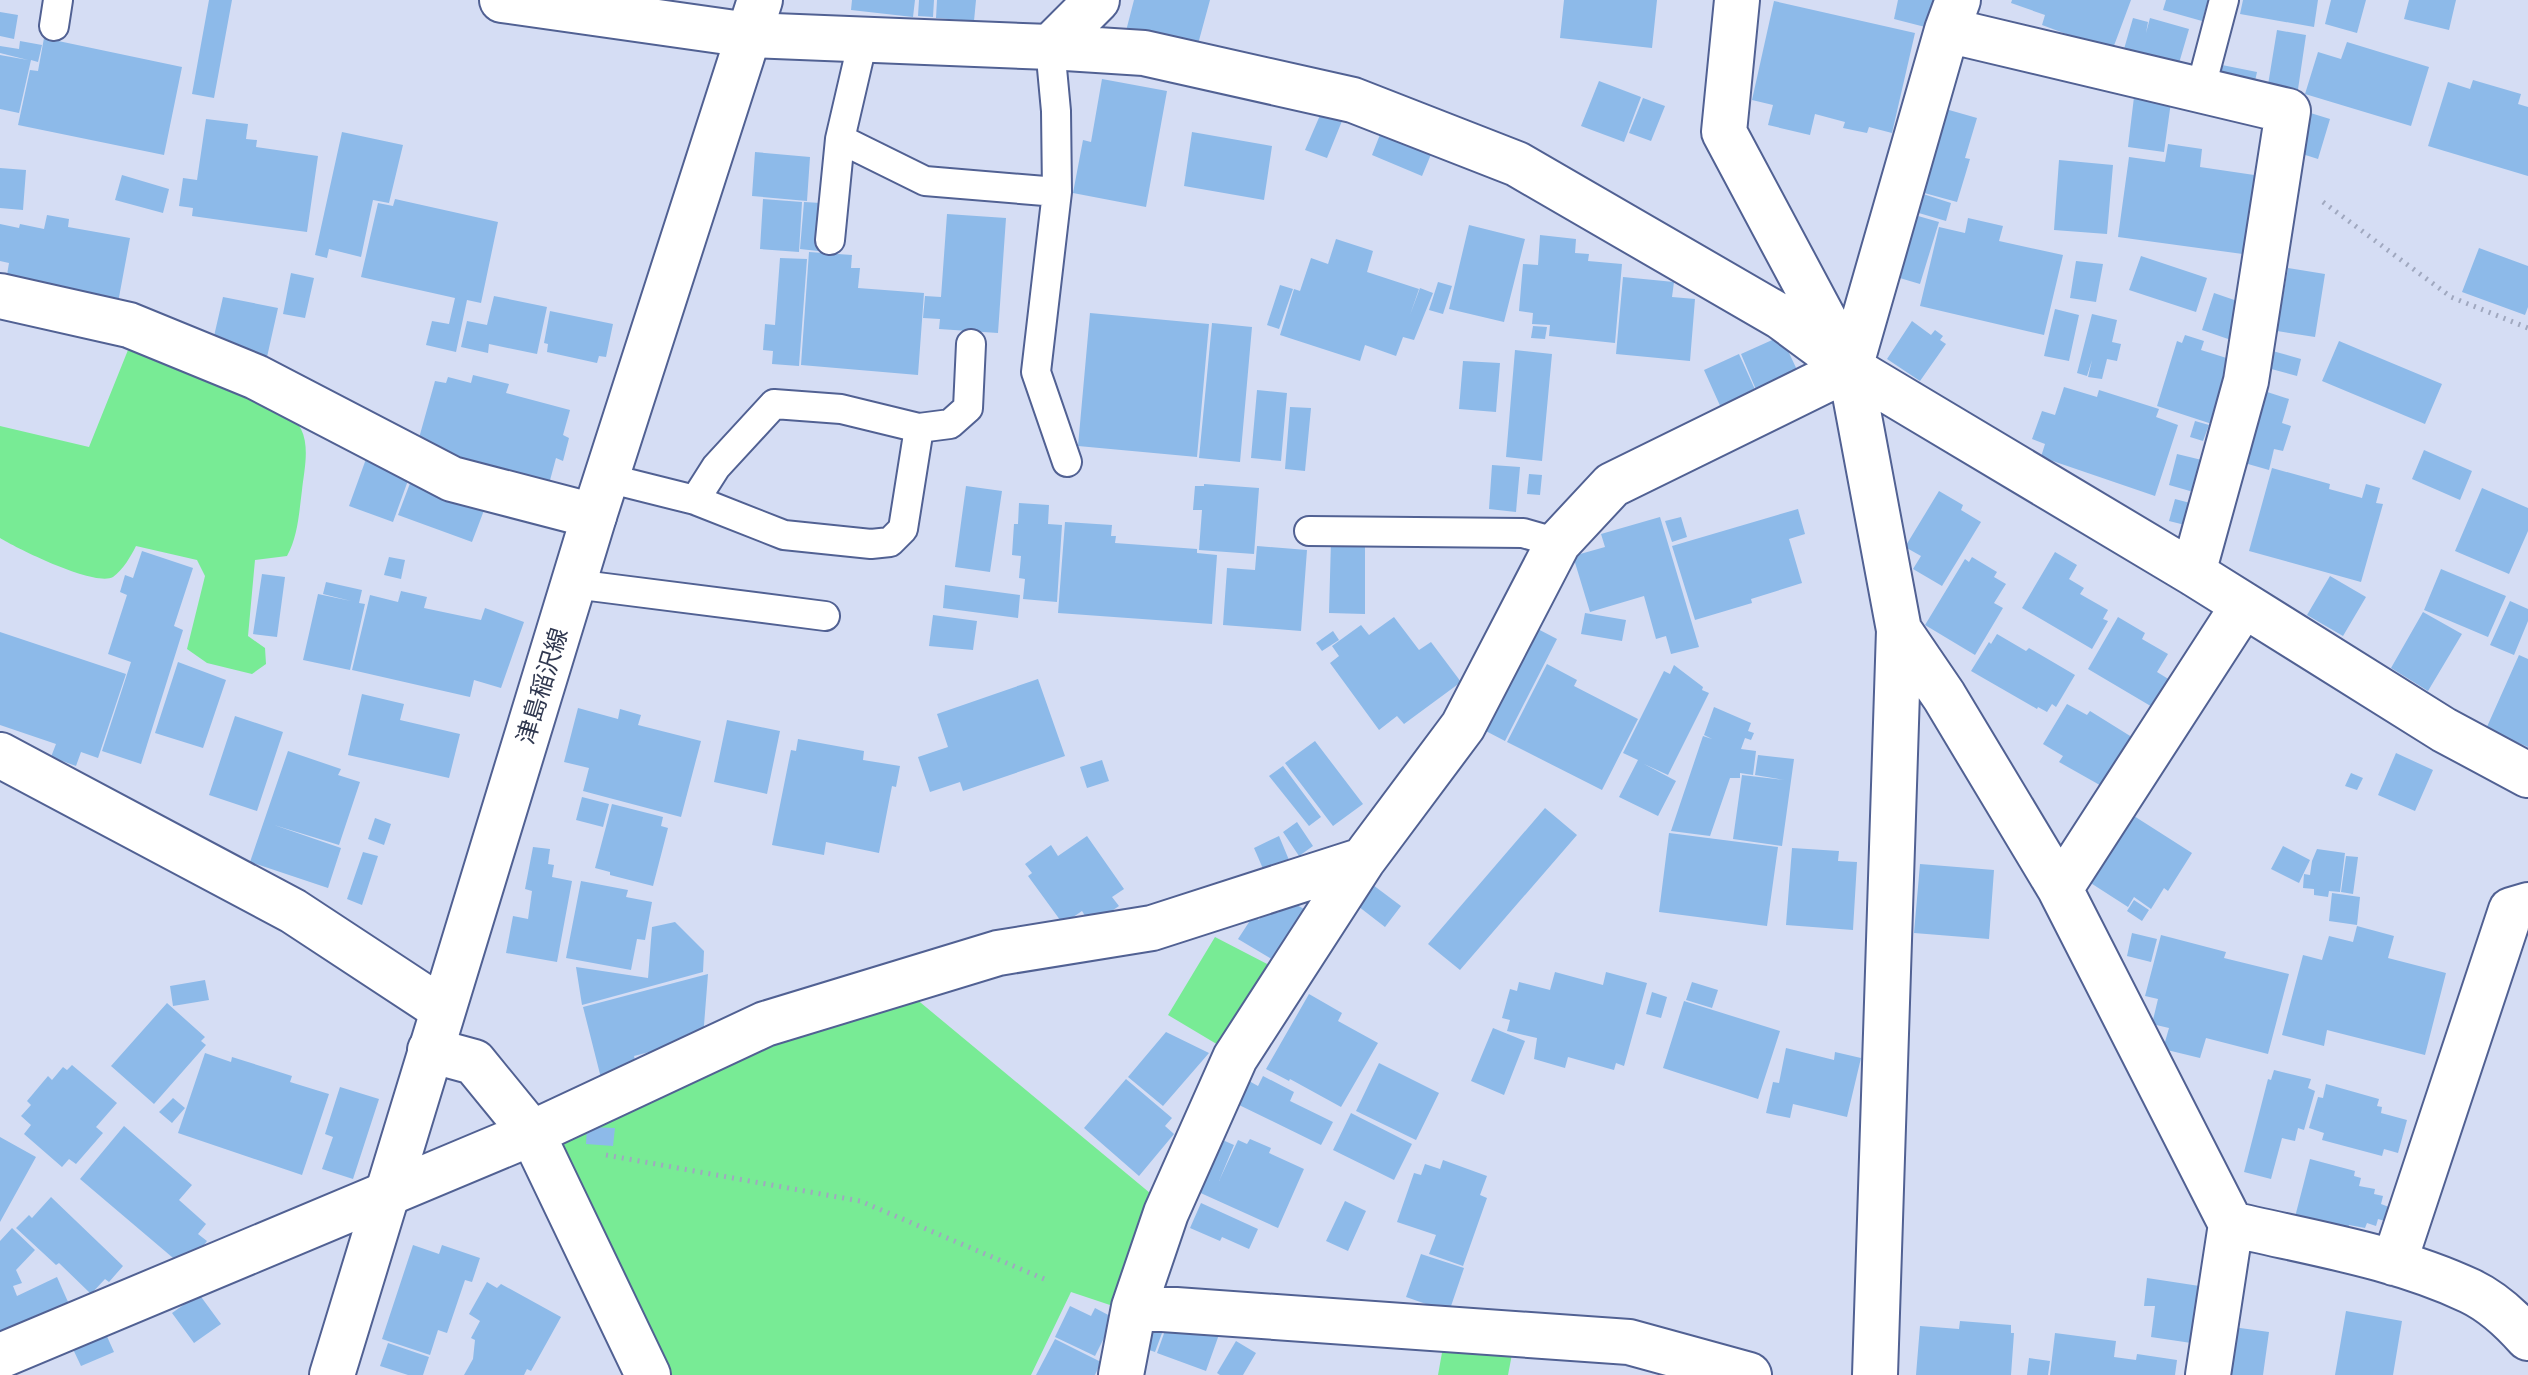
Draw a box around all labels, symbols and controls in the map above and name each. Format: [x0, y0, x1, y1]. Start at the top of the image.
street label: 津島稲沢線 [512, 625, 572, 747]

